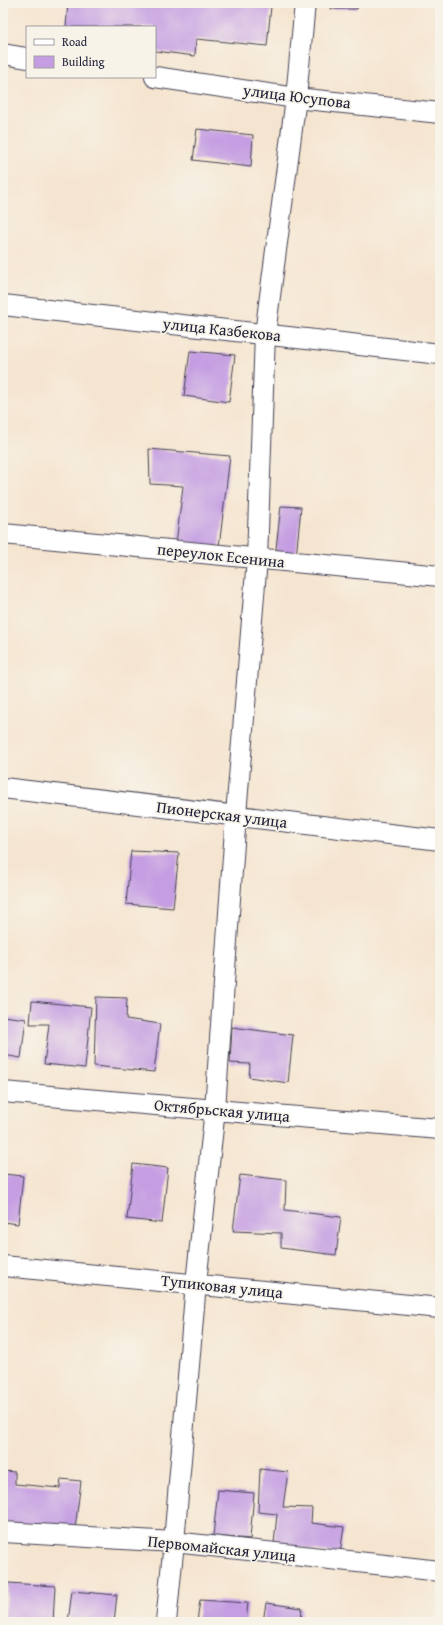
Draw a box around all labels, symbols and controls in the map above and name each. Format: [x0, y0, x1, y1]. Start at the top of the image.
legend [26, 26, 156, 78]
text: Road [62, 33, 88, 50]
text: Building [62, 53, 105, 70]
street label: улица Юсупова [241, 77, 353, 115]
street label: улица Казбекова [161, 311, 283, 347]
street label: переулок Есенина [156, 536, 286, 574]
street label: Пионерская улица [155, 794, 289, 834]
street label: Октябрьская улица [153, 1092, 291, 1128]
street label: Тупиковая улица [160, 1268, 285, 1304]
street label: Первомайская улица [147, 1528, 298, 1568]

